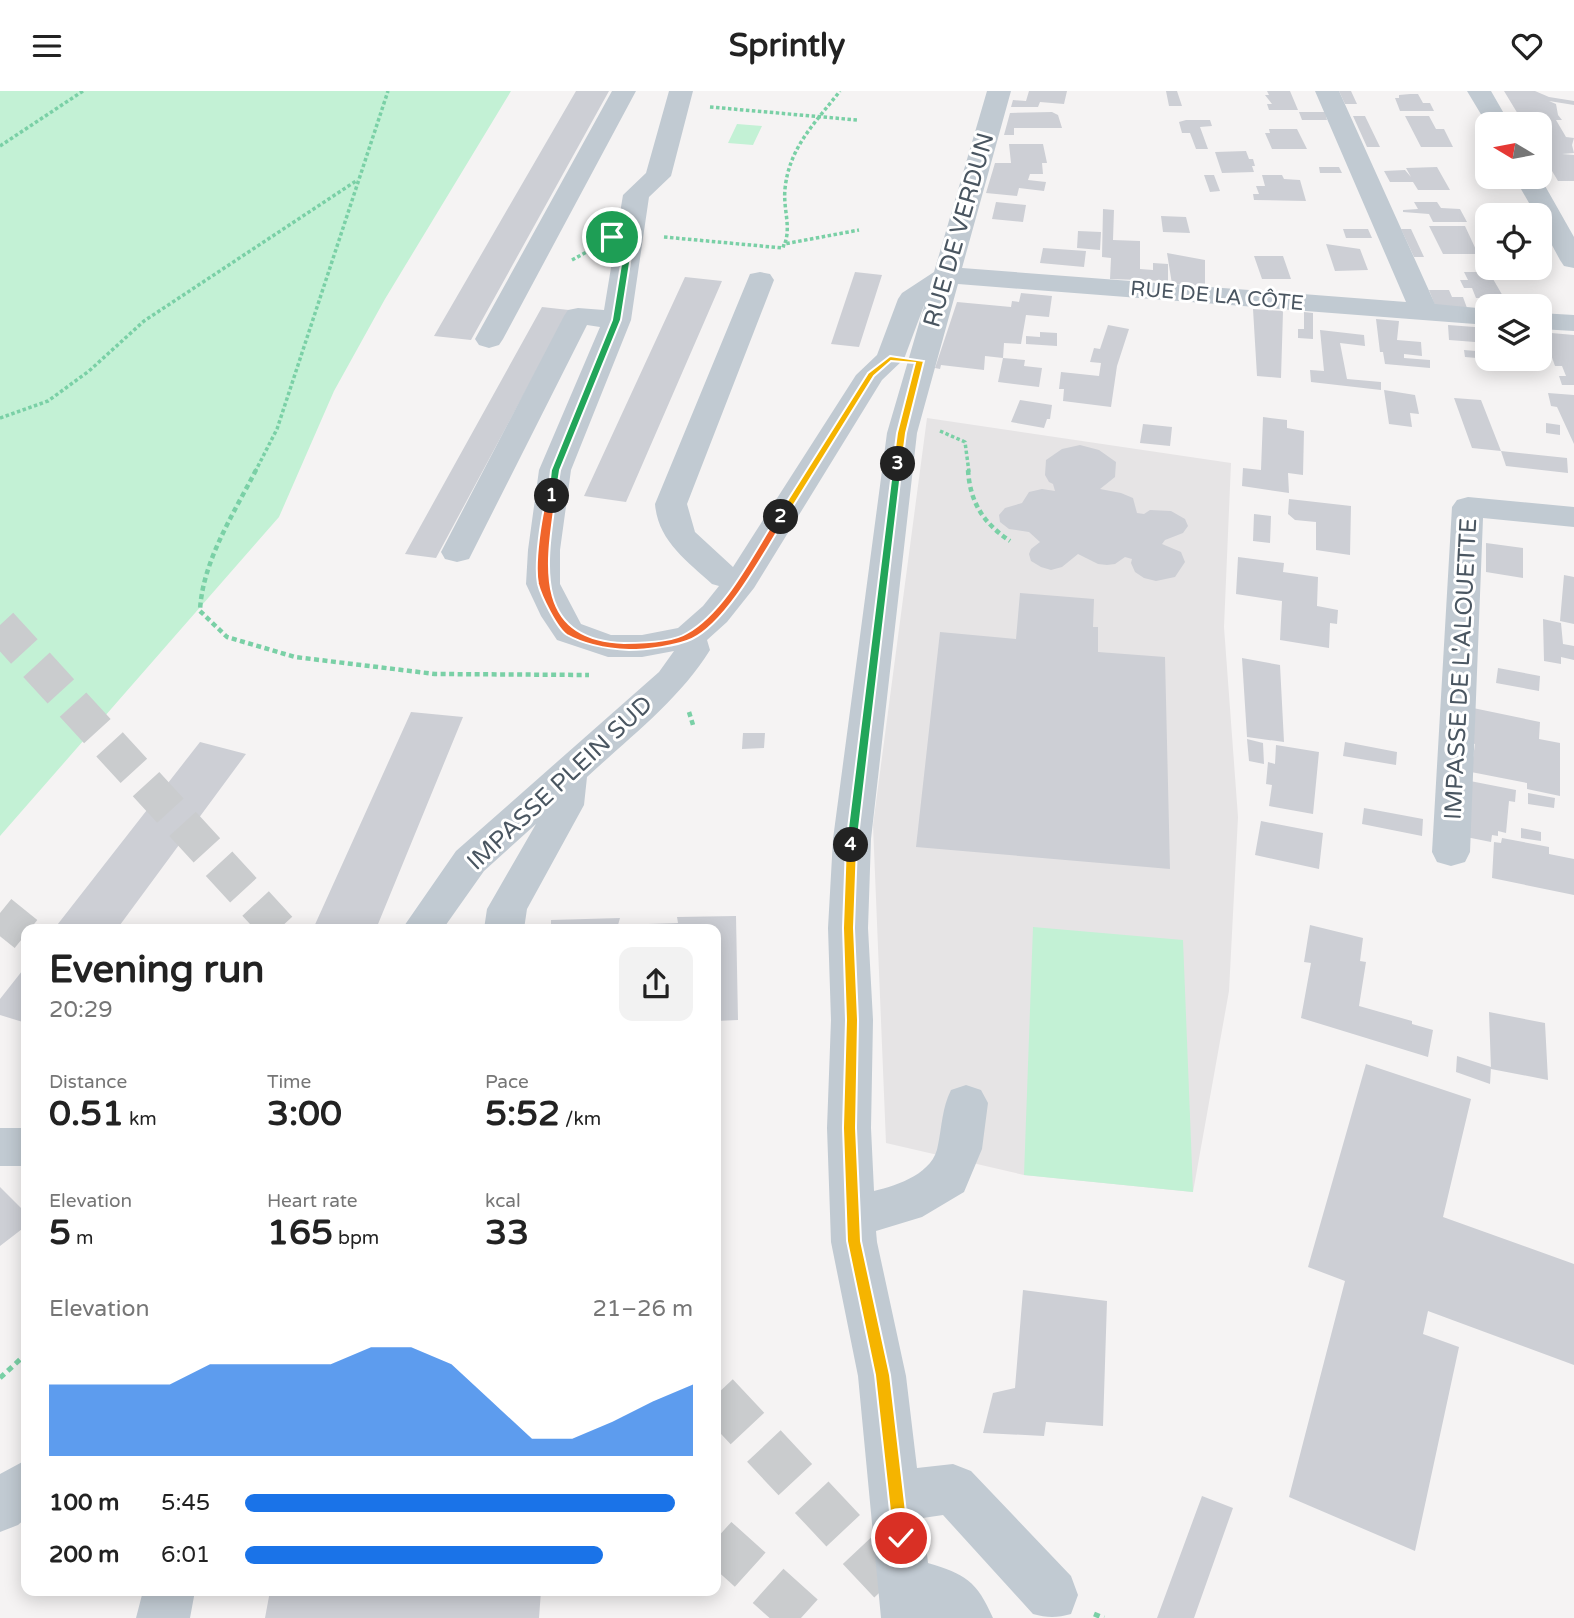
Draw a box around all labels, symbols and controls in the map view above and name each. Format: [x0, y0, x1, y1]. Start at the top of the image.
icon: menu [28, 27, 66, 65]
text: Sprintly [729, 27, 845, 65]
icon: heart [1508, 27, 1546, 65]
north arrow [1475, 112, 1552, 189]
map controls [1475, 112, 1552, 371]
street label: RUE DE VERDUN [917, 129, 1001, 331]
button: locate [1475, 203, 1552, 280]
pin [582, 207, 642, 267]
icon: arrive [593, 218, 631, 256]
street label: RUE DE LA CÔTE [1129, 276, 1305, 316]
button: layers [1475, 294, 1552, 371]
pin: 3 [880, 447, 916, 481]
text: 3 [892, 452, 903, 474]
pin: 1 [534, 479, 570, 513]
text: 1 [546, 484, 557, 506]
pin: 2 [764, 499, 798, 535]
text: 2 [775, 505, 786, 527]
street label: IMPASSE DE L'ALOUETTE [1439, 517, 1483, 821]
street label: IMPASSE PLEIN SUD [461, 690, 659, 876]
pin: 4 [834, 827, 868, 863]
text: 4 [845, 833, 856, 855]
text: Evening run [49, 947, 264, 993]
button: share [619, 947, 693, 1021]
text: 20:29 [49, 996, 113, 1024]
text: Distance [49, 1071, 127, 1093]
text: Time [267, 1071, 311, 1093]
text: Pace [485, 1071, 529, 1093]
text: 0.51 [49, 1093, 124, 1135]
text: 3:00 [267, 1093, 342, 1135]
text: 5:52 [485, 1093, 560, 1135]
text: km [124, 1108, 157, 1130]
text: /km [560, 1108, 601, 1130]
text: Elevation [49, 1190, 132, 1212]
text: Heart rate [267, 1190, 358, 1212]
text: kcal [485, 1190, 521, 1212]
text: 5 [49, 1212, 71, 1254]
text: 165 [267, 1212, 333, 1254]
text: 33 [485, 1212, 529, 1254]
text: m [71, 1227, 93, 1249]
text: bpm [333, 1227, 379, 1249]
text: Elevation [49, 1295, 150, 1323]
text: 21–26 m [592, 1295, 693, 1323]
text: 100 m [49, 1489, 119, 1517]
text: 5:45 [161, 1489, 210, 1517]
pin [871, 1508, 931, 1568]
icon: check [882, 1519, 920, 1557]
text: 200 m [49, 1541, 119, 1569]
text: 6:01 [161, 1541, 210, 1569]

